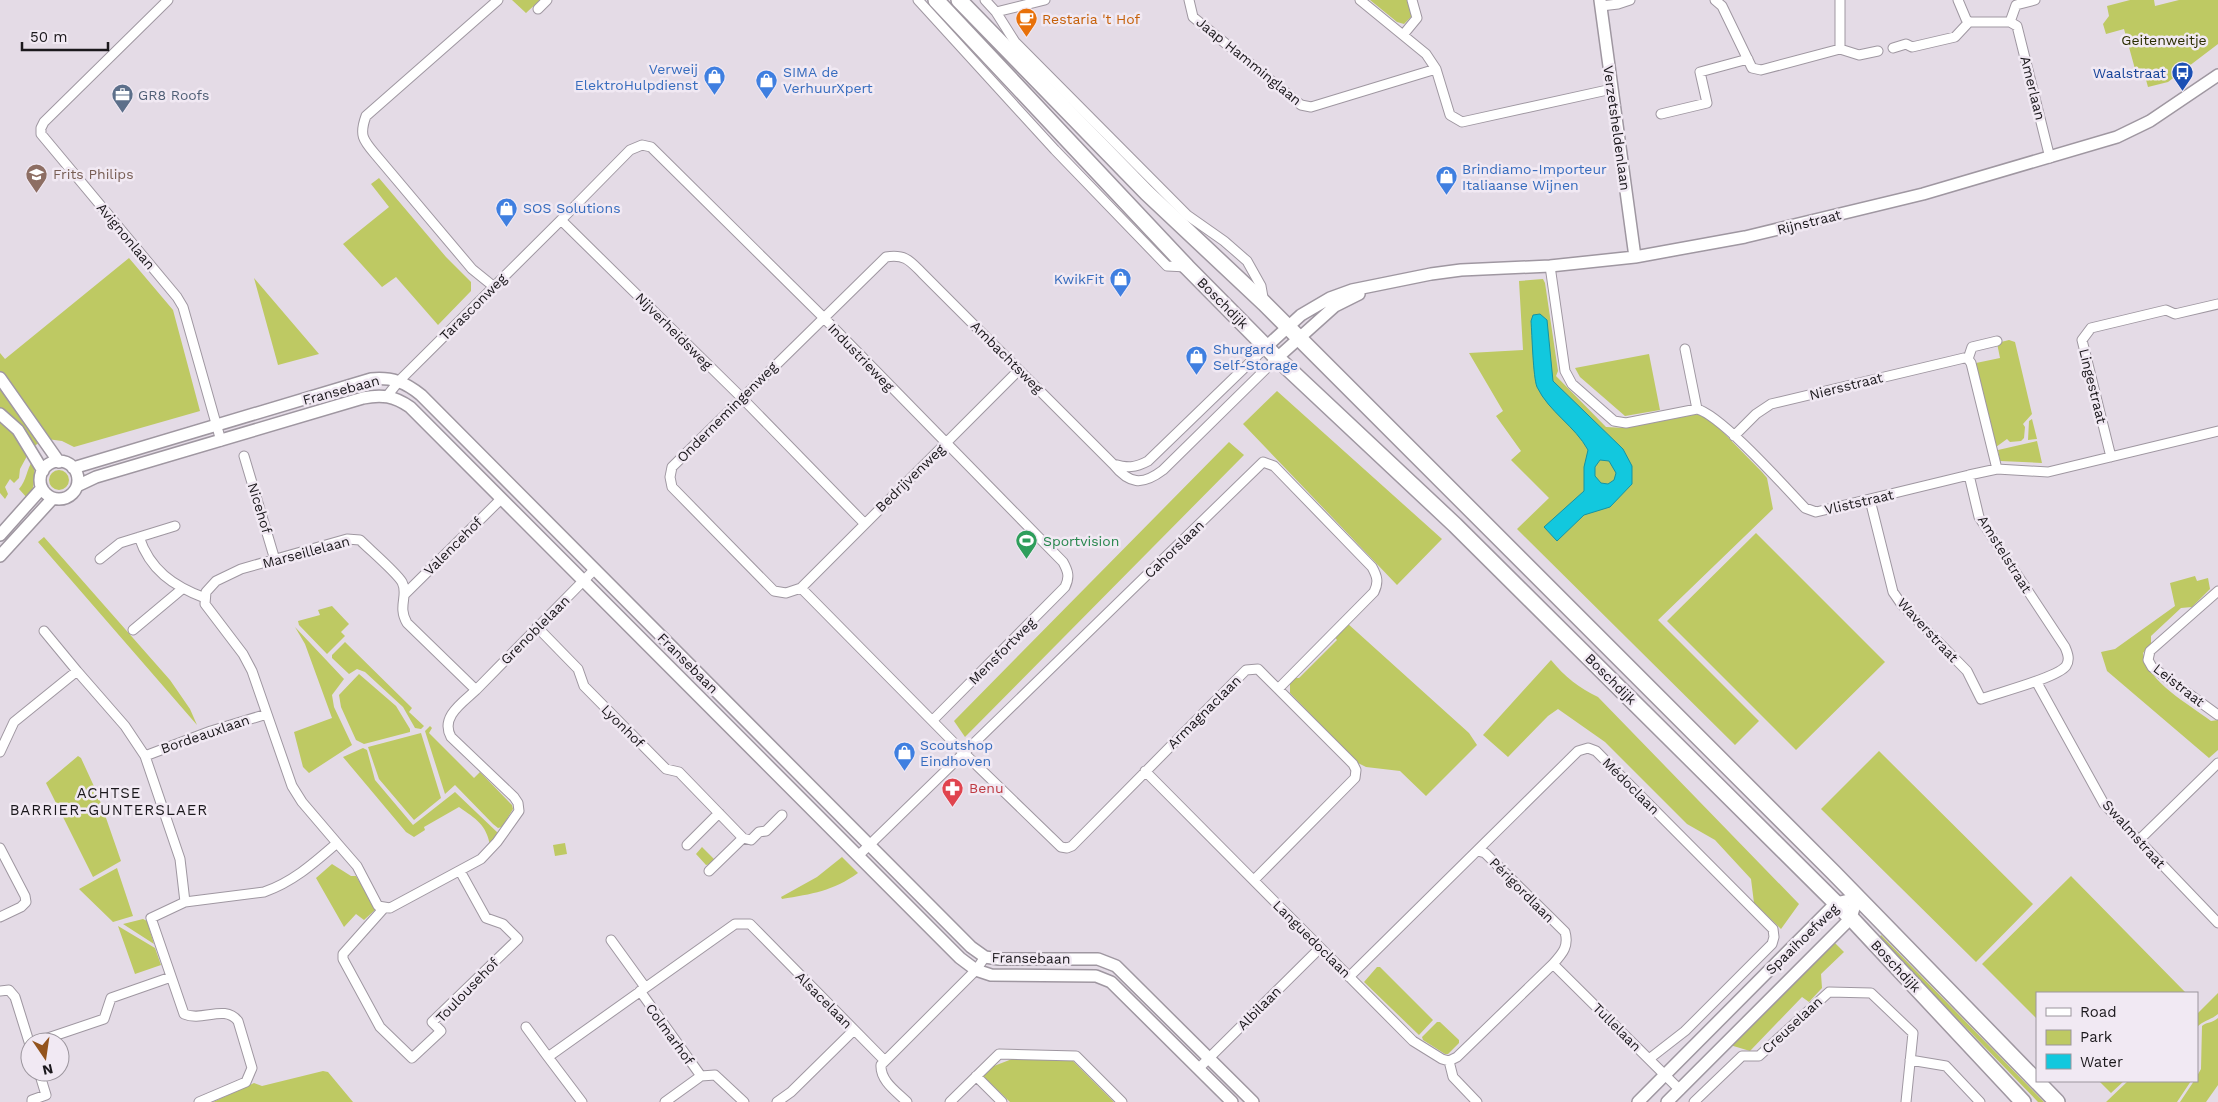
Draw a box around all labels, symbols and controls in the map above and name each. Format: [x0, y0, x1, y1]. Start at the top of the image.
cafe icon: Restaria 't Hof [1014, 7, 1038, 38]
place label: Restaria 't Hof [1042, 11, 1140, 27]
street label: Jaap Hamminglaan [1193, 14, 1305, 108]
scale bar [22, 20, 109, 52]
text: 50 m [30, 28, 67, 46]
park label: Geitenweitje [2121, 32, 2207, 48]
street label: Amerlaan [2017, 54, 2049, 122]
place label: Verweij ElektroHulpdienst [575, 61, 698, 93]
bus stop icon: Waalstraat [2170, 61, 2194, 92]
place label: SIMA de VerhuurXpert [783, 64, 873, 96]
street label: Verzetsheldenlaan [1600, 64, 1634, 192]
shop icon: Verweij ElektroHulpdienst [702, 65, 726, 96]
place label: Waalstraat [2093, 65, 2166, 81]
shop icon: SIMA de VerhuurXpert [755, 68, 779, 99]
office icon: GR8 Roofs [110, 83, 134, 114]
place label: GR8 Roofs [138, 87, 209, 103]
place label: Brindiamo-Importeur Italiaanse Wijnen [1462, 161, 1607, 193]
school or university icon: Frits Philips [25, 162, 49, 193]
shop icon: Brindiamo-Importeur Italiaanse Wijnen [1434, 165, 1458, 196]
place label: Frits Philips [53, 166, 134, 182]
shop icon: SOS Solutions [495, 196, 519, 227]
street label: Avignonlaan [94, 200, 158, 272]
place label: SOS Solutions [523, 200, 621, 216]
street label: Rijnstraat [1775, 206, 1843, 238]
shop icon: KwikFit [1108, 267, 1132, 298]
street label: Tarasconweg [436, 270, 510, 344]
place label: KwikFit [1054, 271, 1104, 287]
street label: Boschdijk [1194, 274, 1252, 332]
street label: Nijverheidsweg [632, 289, 716, 373]
street label: Ambachtsweg [968, 318, 1047, 397]
street label: Industrieweg [825, 320, 898, 395]
place label: Shurgard Self-Storage [1213, 341, 1298, 373]
shop icon: Shurgard Self-Storage [1185, 345, 1209, 376]
street label: Lingestraat [2076, 347, 2110, 425]
street label: Ondernemingenweg [674, 358, 781, 465]
street label: Niersstraat [1808, 369, 1884, 403]
street label: Fransebaan [301, 372, 381, 408]
street label: Bedrijvenweg [872, 441, 948, 515]
street label: Nicehof [245, 481, 275, 536]
street label: Vliststraat [1823, 486, 1895, 518]
street label: Amstelstraat [1975, 512, 2035, 596]
street label: Valencehof [421, 513, 486, 578]
street label: Cahorslaan [1141, 517, 1207, 581]
sports icon: Sportvision [1015, 529, 1039, 560]
street label: Marseillelaan [261, 533, 351, 571]
place label: Sportvision [1043, 533, 1119, 549]
street label: Grenoblelaan [497, 592, 573, 668]
street label: Waverstraat [1894, 595, 1962, 665]
street label: Mensfortweg [965, 614, 1039, 688]
street label: Fransebaan [654, 629, 722, 697]
street label: Boschdijk [1582, 650, 1640, 708]
street label: Leistraat [2150, 660, 2208, 710]
street label: Armagnaclaan [1164, 672, 1244, 752]
street label: Lyonhof [598, 701, 648, 751]
street label: Bordeauxlaan [159, 711, 251, 757]
place label: Scoutshop Eindhoven [920, 737, 993, 769]
shop icon: Scoutshop Eindhoven [892, 741, 916, 772]
street label: Médoclaan [1599, 754, 1663, 818]
pharmacy icon: Benu [941, 776, 965, 807]
place label: Benu [969, 780, 1004, 796]
district label: ACHTSE BARRIER-GUNTERSLAER [10, 784, 208, 819]
street label: Swalmstraat [2099, 797, 2169, 872]
street label: Périgordlaan [1486, 854, 1558, 926]
street label: Languedoclaan [1270, 897, 1354, 981]
street label: Spaaihoefweg [1762, 900, 1842, 978]
street label: Boschdijk [1868, 937, 1924, 995]
street label: Fransebaan [991, 949, 1071, 967]
street label: Toulousehof [432, 954, 502, 1025]
street label: Alsacelaan [792, 968, 856, 1032]
street label: Albilaan [1234, 983, 1284, 1033]
legend [2036, 992, 2198, 1082]
street label: Creuselaan [1759, 993, 1825, 1057]
street label: Colmarhof [642, 1000, 698, 1068]
street label: Tullelaan [1590, 1000, 1644, 1054]
text: Road [2080, 1003, 2117, 1021]
text: Park [2080, 1028, 2113, 1046]
north arrow [20, 1032, 70, 1082]
text: Water [2080, 1053, 2123, 1071]
text: N [41, 1061, 55, 1079]

